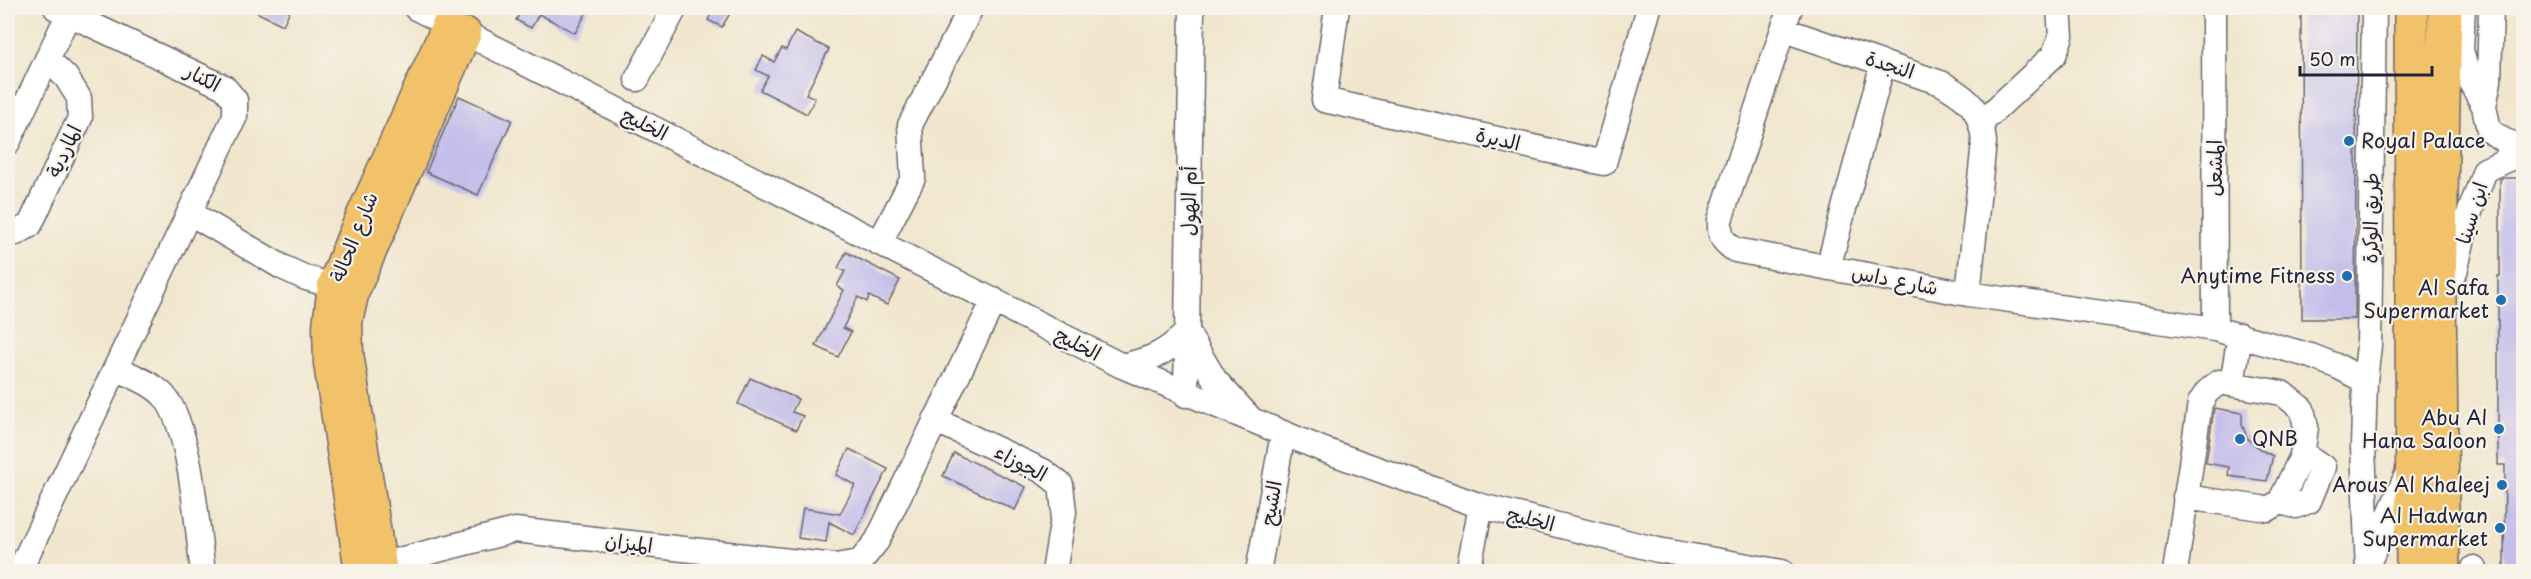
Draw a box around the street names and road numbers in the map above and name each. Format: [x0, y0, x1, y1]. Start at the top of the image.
street label: النجدة [1862, 42, 1919, 86]
street label: الكنار [178, 54, 227, 99]
street label: الخليج [617, 99, 674, 147]
street label: الديرة [1473, 118, 1524, 158]
street label: الماردية [38, 119, 88, 182]
street label: المشعل [2199, 140, 2229, 196]
street label: أم الهول [1172, 166, 1205, 236]
street label: طريق الوكرة [2354, 172, 2386, 264]
street label: ابن سينا [2447, 178, 2495, 247]
street label: شارع الحالة [321, 187, 385, 286]
street label: شارع داس [1850, 256, 1941, 302]
street label: الخليج [1050, 319, 1107, 368]
street label: الجوزاء [990, 436, 1053, 489]
street label: الشيح [1251, 478, 1289, 528]
street label: الخليج [1504, 498, 1558, 538]
street label: الميزان [603, 524, 655, 560]

